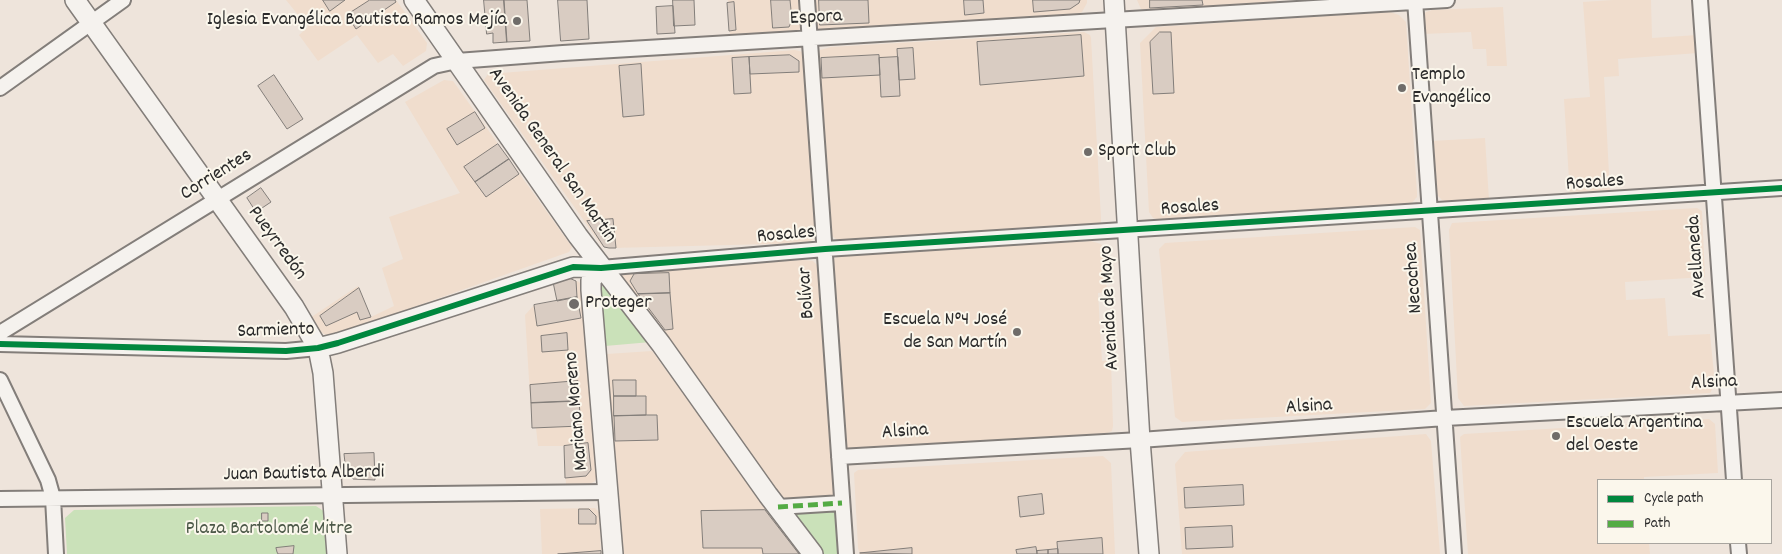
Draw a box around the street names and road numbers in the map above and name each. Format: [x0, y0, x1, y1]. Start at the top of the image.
street label: Espora [789, 6, 843, 32]
street label: Avenida General San Martín [481, 64, 621, 248]
street label: Corrientes [177, 145, 257, 207]
street label: Rosales [1565, 170, 1625, 198]
street label: Rosales [1160, 195, 1220, 223]
street label: Pueyrredón [241, 202, 311, 286]
street label: Avellaneda [1683, 214, 1713, 300]
street label: Rosales [756, 221, 816, 251]
street label: Necochea [1401, 242, 1429, 314]
street label: Avenida de Mayo [1096, 245, 1126, 371]
street label: Bolívar [794, 266, 822, 320]
street label: Sarmiento [237, 319, 315, 345]
street label: Mariano Moreno [561, 351, 595, 471]
street label: Alsina [1690, 371, 1738, 397]
street label: Alsina [1285, 394, 1333, 422]
street label: Alsina [881, 419, 929, 447]
street label: Juan Bautista Alberdi [223, 462, 385, 488]

